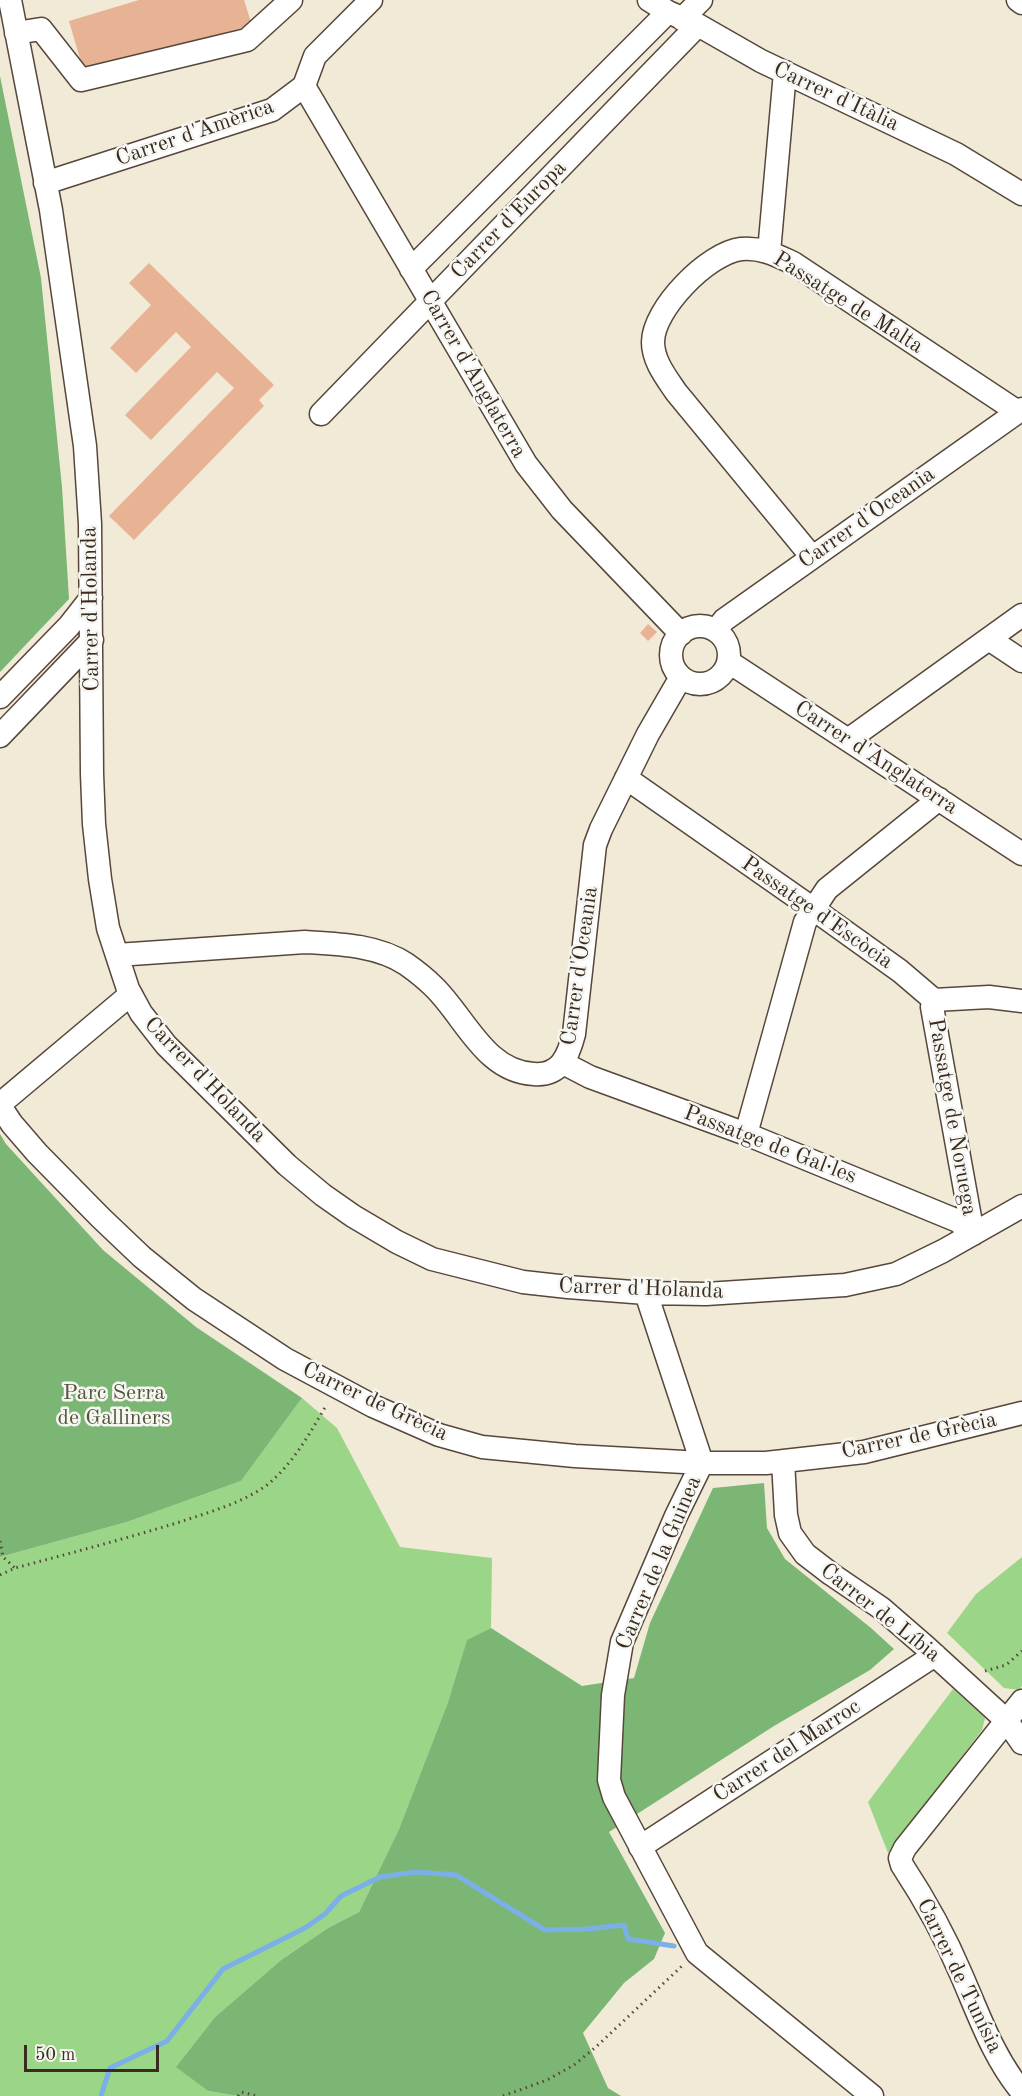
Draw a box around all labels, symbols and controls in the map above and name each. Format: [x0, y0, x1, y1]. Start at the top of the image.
street label: Carrer d'Itàlia [769, 56, 903, 138]
street label: Carrer d'Amèrica [112, 94, 278, 172]
street label: Carrer d'Europa [446, 155, 572, 285]
street label: Passatge de Malta [768, 246, 928, 360]
street label: Carrer d'Anglaterra [414, 285, 532, 463]
street label: Carrer d'Oceania [794, 461, 940, 575]
street label: Carrer d'Holanda [76, 526, 106, 692]
street label: Carrer d'Anglaterra [789, 695, 963, 821]
street label: Passatge d'Escòcia [736, 851, 898, 975]
street label: Carrer d'Oceania [556, 885, 604, 1047]
street label: Carrer d'Holanda [138, 1011, 272, 1149]
street label: Passatge de Noruega [922, 1016, 982, 1218]
street label: Passatge de Gal·les [680, 1100, 860, 1190]
street label: Carrer d'Holanda [558, 1273, 724, 1305]
street label: Carrer de Grècia [298, 1357, 452, 1447]
park label: Parc Serra de Galliners [58, 1380, 170, 1432]
street label: Carrer de Grècia [839, 1407, 999, 1465]
street label: Carrer de la Guinea [610, 1472, 708, 1654]
street label: Carrer de Líbia [815, 1558, 945, 1668]
street label: Carrer del Marroc [708, 1693, 866, 1809]
street label: Carrer de Tunísia [910, 1895, 1008, 2057]
scale bar [27, 2033, 162, 2071]
text: 50 m [35, 2046, 75, 2064]

